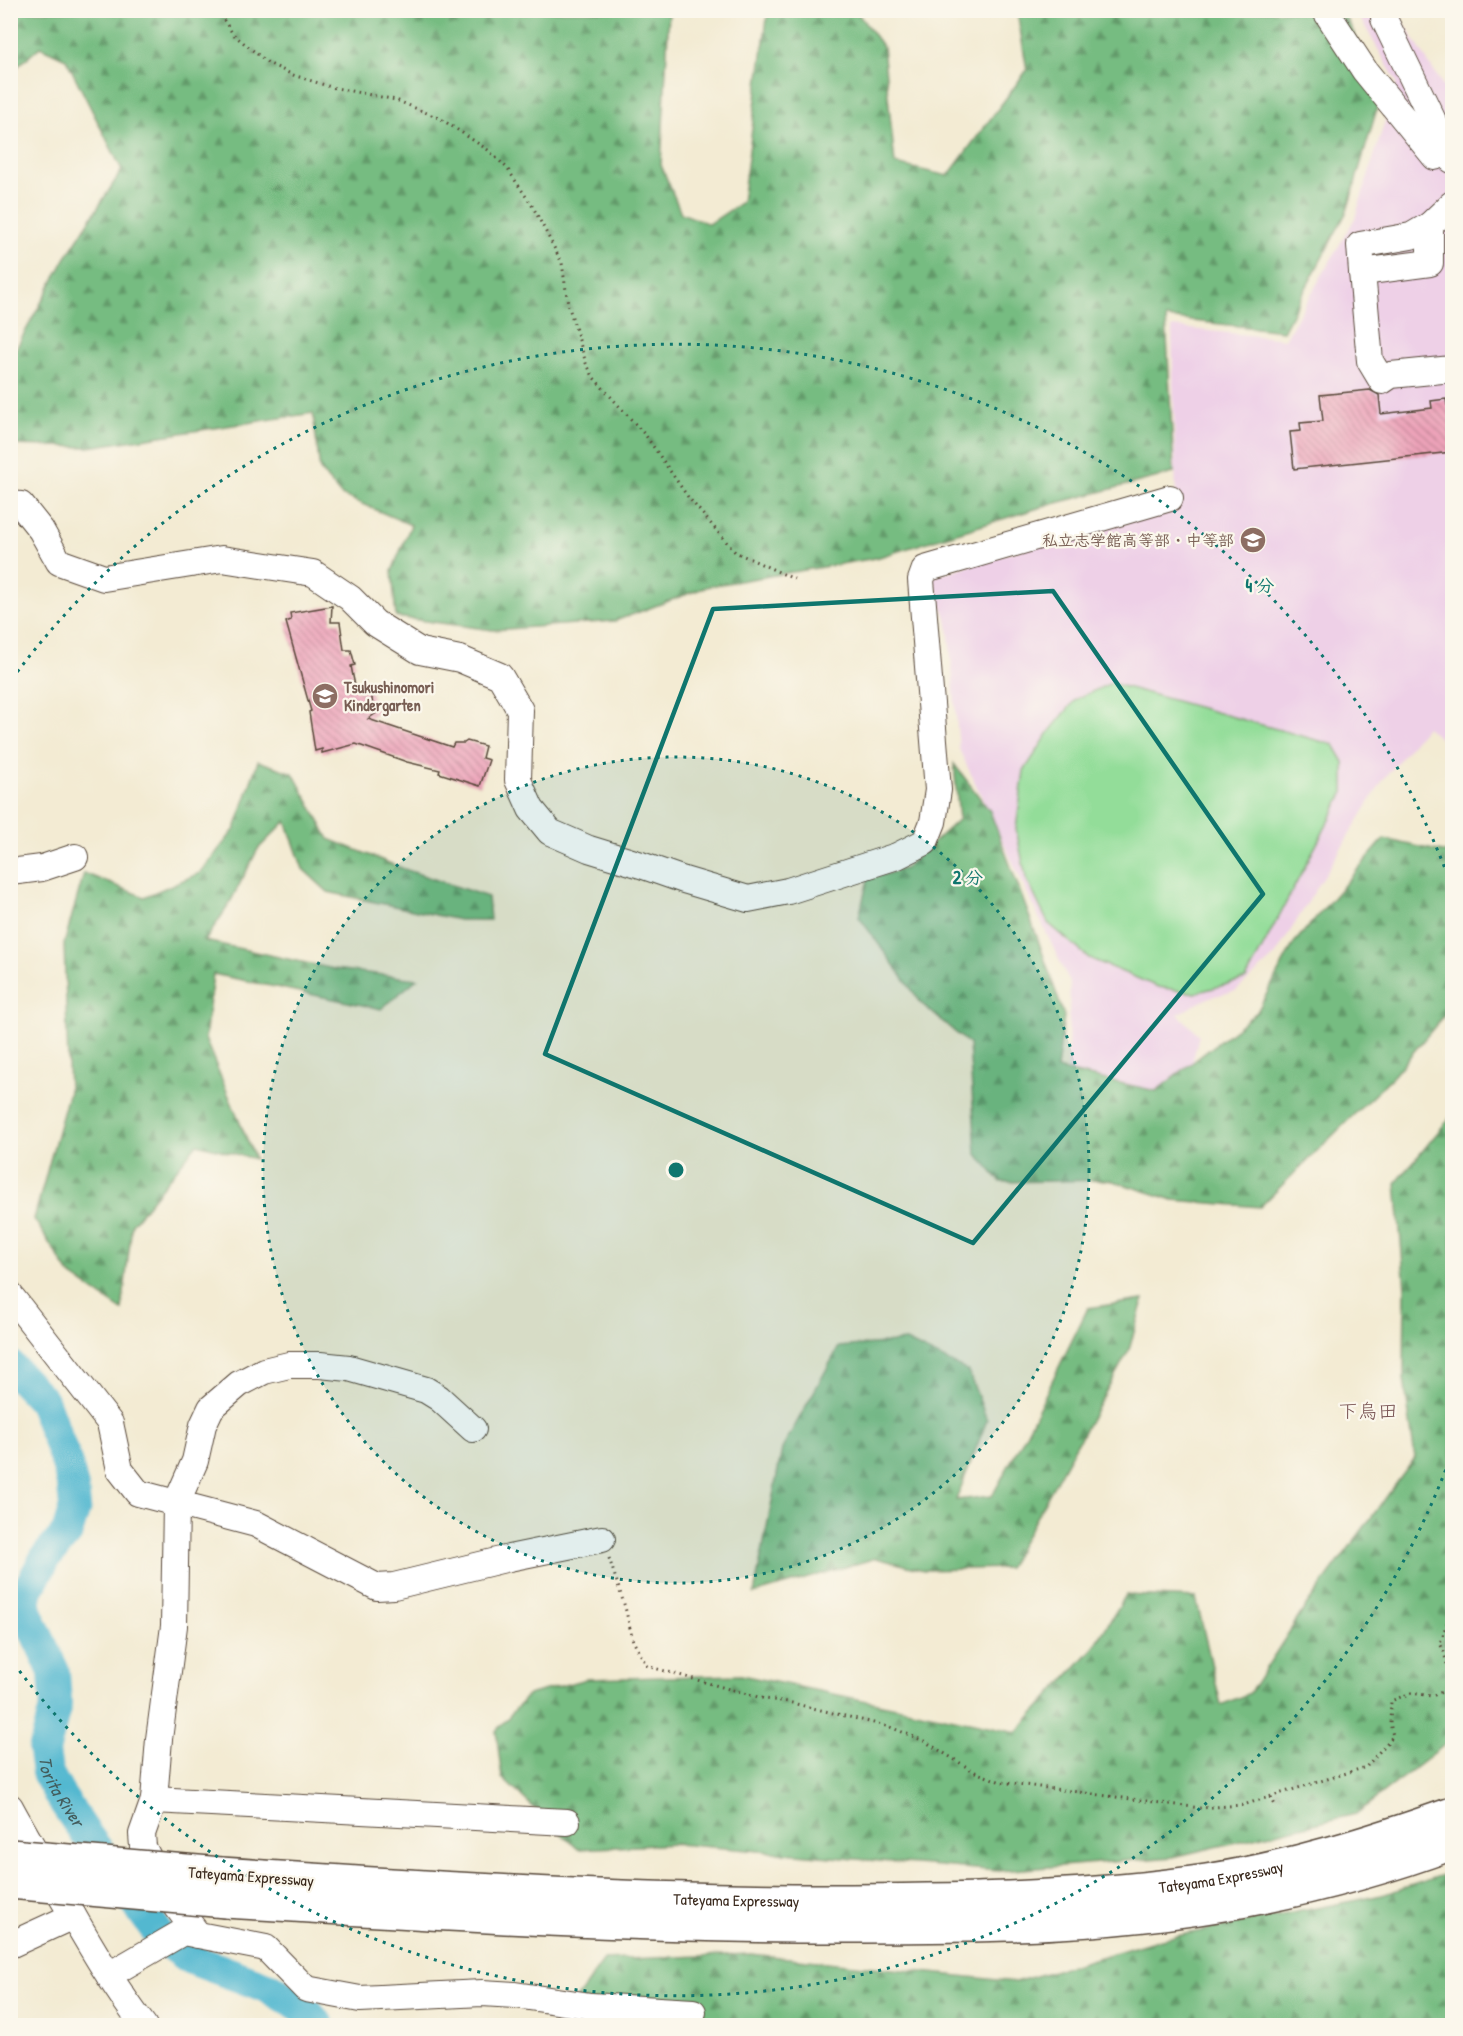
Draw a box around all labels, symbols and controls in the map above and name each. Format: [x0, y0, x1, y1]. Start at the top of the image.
school or university icon: 私立志学館高等部・中等部 [1238, 525, 1268, 555]
place label: 私立志学館高等部・中等部 [1042, 529, 1234, 551]
text: 4 分 [1246, 573, 1274, 598]
place label: Tsukushinomori Kindergarten [343, 676, 434, 717]
school or university icon: Tsukushinomori Kindergarten [310, 681, 340, 711]
text: 2 分 [953, 865, 983, 890]
centre of rings [666, 1160, 686, 1180]
district label: 下烏田 [1338, 1397, 1398, 1424]
water label: Torita River [33, 1755, 92, 1833]
street label: Tateyama Expressway [1158, 1855, 1286, 1898]
street label: Tateyama Expressway [187, 1861, 315, 1891]
street label: Tateyama Expressway [673, 1888, 800, 1912]

